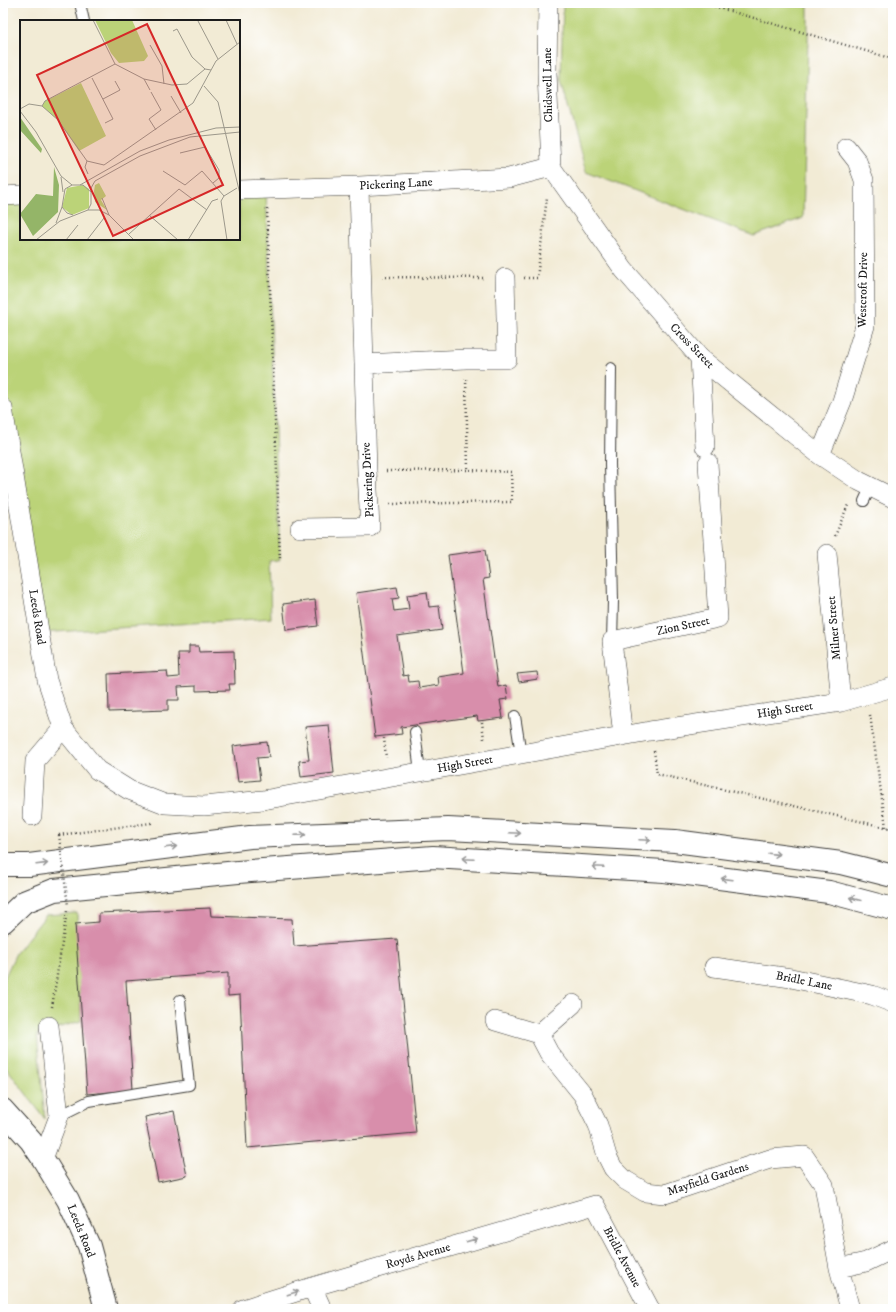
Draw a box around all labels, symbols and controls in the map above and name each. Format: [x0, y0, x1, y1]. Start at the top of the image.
inset map [20, 20, 240, 240]
street label: Chidswell Lane [540, 47, 556, 122]
street label: Pickering Lane [359, 175, 433, 193]
street label: Westcroft Drive [855, 252, 871, 329]
street label: Cross Street [667, 320, 717, 372]
street label: Pickering Drive [359, 442, 377, 518]
street label: Leeds Road [25, 588, 49, 646]
street label: Milner Street [824, 595, 844, 661]
street label: Zion Street [655, 613, 711, 639]
street label: High Street [756, 698, 814, 722]
street label: High Street [436, 752, 494, 776]
one-way arrow [508, 829, 521, 836]
one-way arrow [293, 832, 306, 839]
one-way arrow [638, 836, 651, 843]
one-way arrow [164, 843, 177, 851]
one-way arrow [767, 850, 780, 858]
one-way arrow [462, 855, 475, 863]
one-way arrow [35, 860, 48, 867]
one-way arrow [592, 863, 605, 870]
one-way arrow [721, 875, 734, 883]
one-way arrow [849, 895, 862, 902]
street label: Bridle Lane [775, 968, 833, 994]
street label: Mayfield Gardens [665, 1159, 751, 1199]
street label: Leeds Road [64, 1202, 98, 1260]
street label: Bridle Avenue [600, 1224, 644, 1290]
one-way arrow [465, 1236, 478, 1243]
street label: Royds Avenue [384, 1240, 452, 1272]
one-way arrow [287, 1288, 299, 1296]

